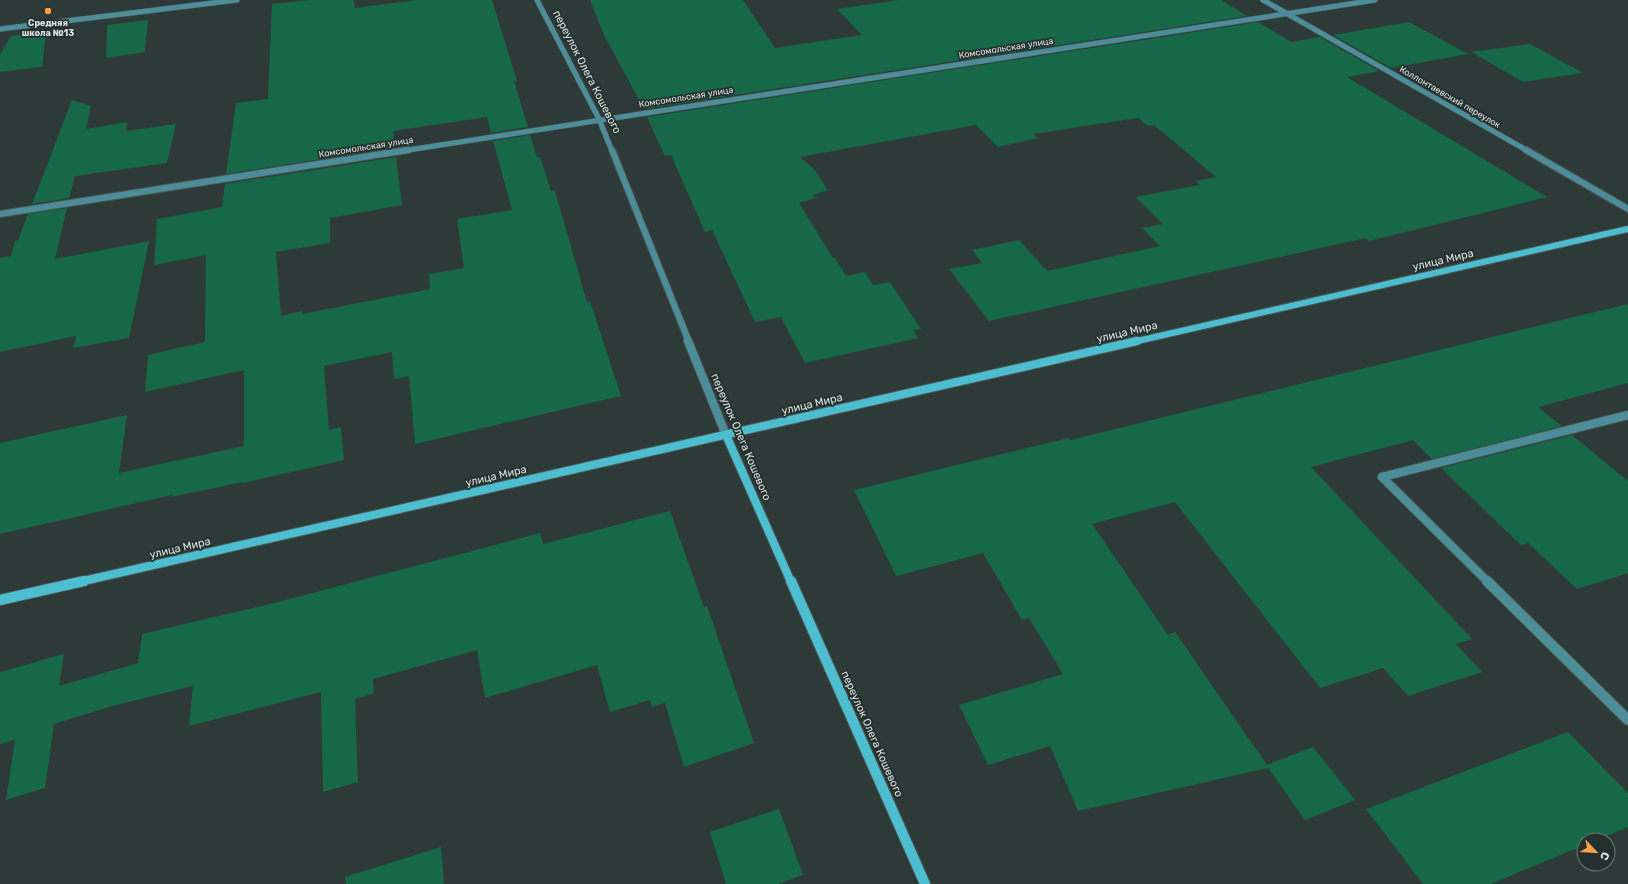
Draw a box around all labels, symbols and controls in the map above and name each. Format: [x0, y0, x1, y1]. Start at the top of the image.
marker: Средняя школа №13 [43, 6, 53, 16]
street label: переулок Олега Кошевого [550, 8, 624, 136]
place label: Средняя школа №13 [22, 18, 74, 38]
street label: Комсомольская улица [958, 36, 1054, 60]
street label: Коллонтаевский переулок [1398, 64, 1502, 130]
street label: Комсомольская улица [638, 85, 734, 109]
street label: Комсомольская улица [318, 135, 414, 159]
street label: улица Мира [1411, 247, 1475, 273]
street label: улица Мира [1095, 319, 1159, 345]
street label: переулок Олега Кошевого [708, 372, 774, 502]
street label: улица Мира [780, 391, 844, 417]
street label: улица Мира [464, 463, 528, 489]
street label: улица Мира [148, 535, 212, 561]
street label: переулок Олега Кошевого [838, 669, 906, 799]
north arrow [1576, 832, 1616, 872]
text: С [1597, 850, 1612, 863]

